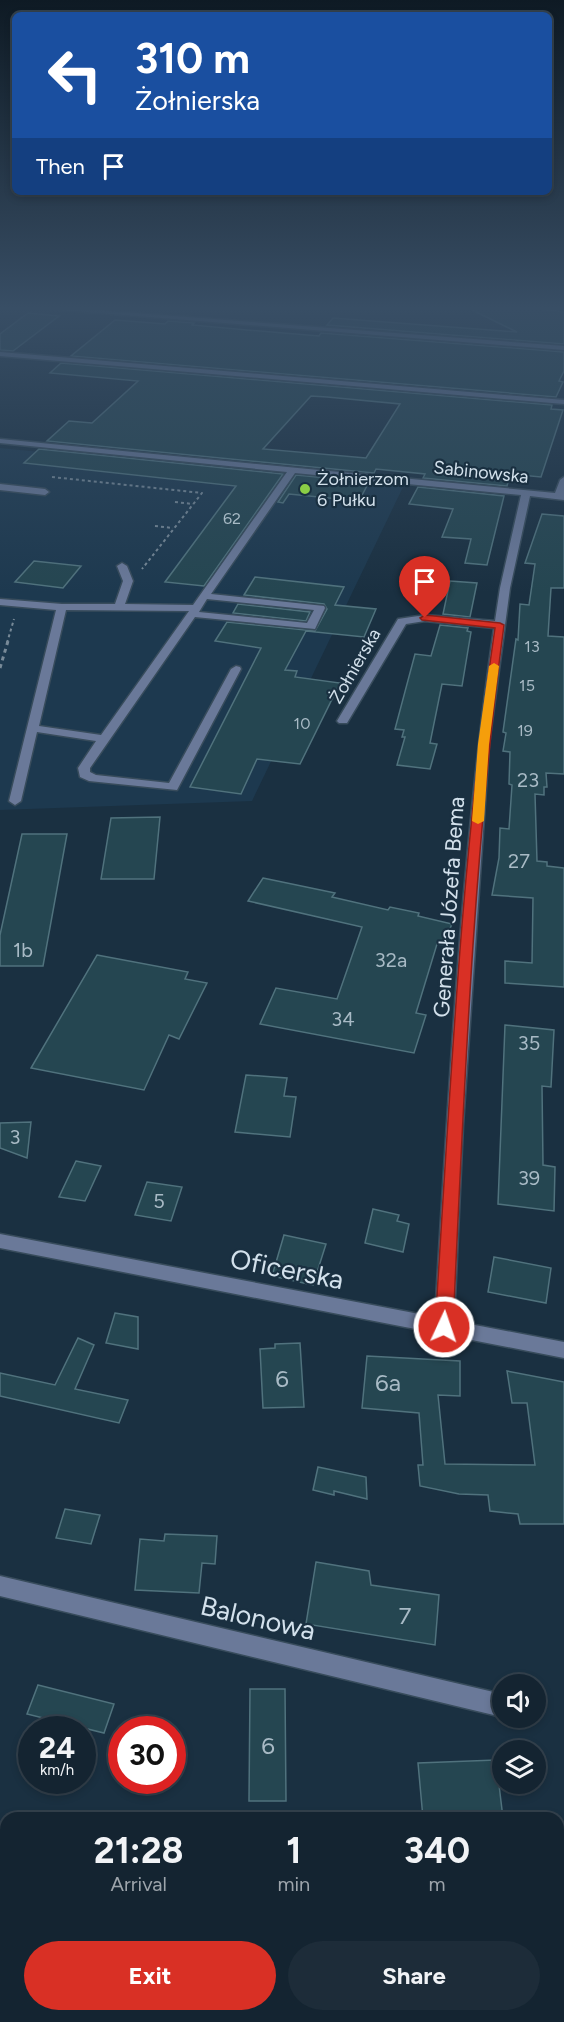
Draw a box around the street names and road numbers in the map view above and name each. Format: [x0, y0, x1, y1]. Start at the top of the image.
street label: Sabinowska [432, 456, 530, 488]
street label: Żołnierska [325, 624, 385, 708]
street label: Generała Józefa Bema [428, 796, 470, 1018]
street label: Oficerska [228, 1242, 346, 1296]
street label: Balonowa [197, 1589, 319, 1647]

